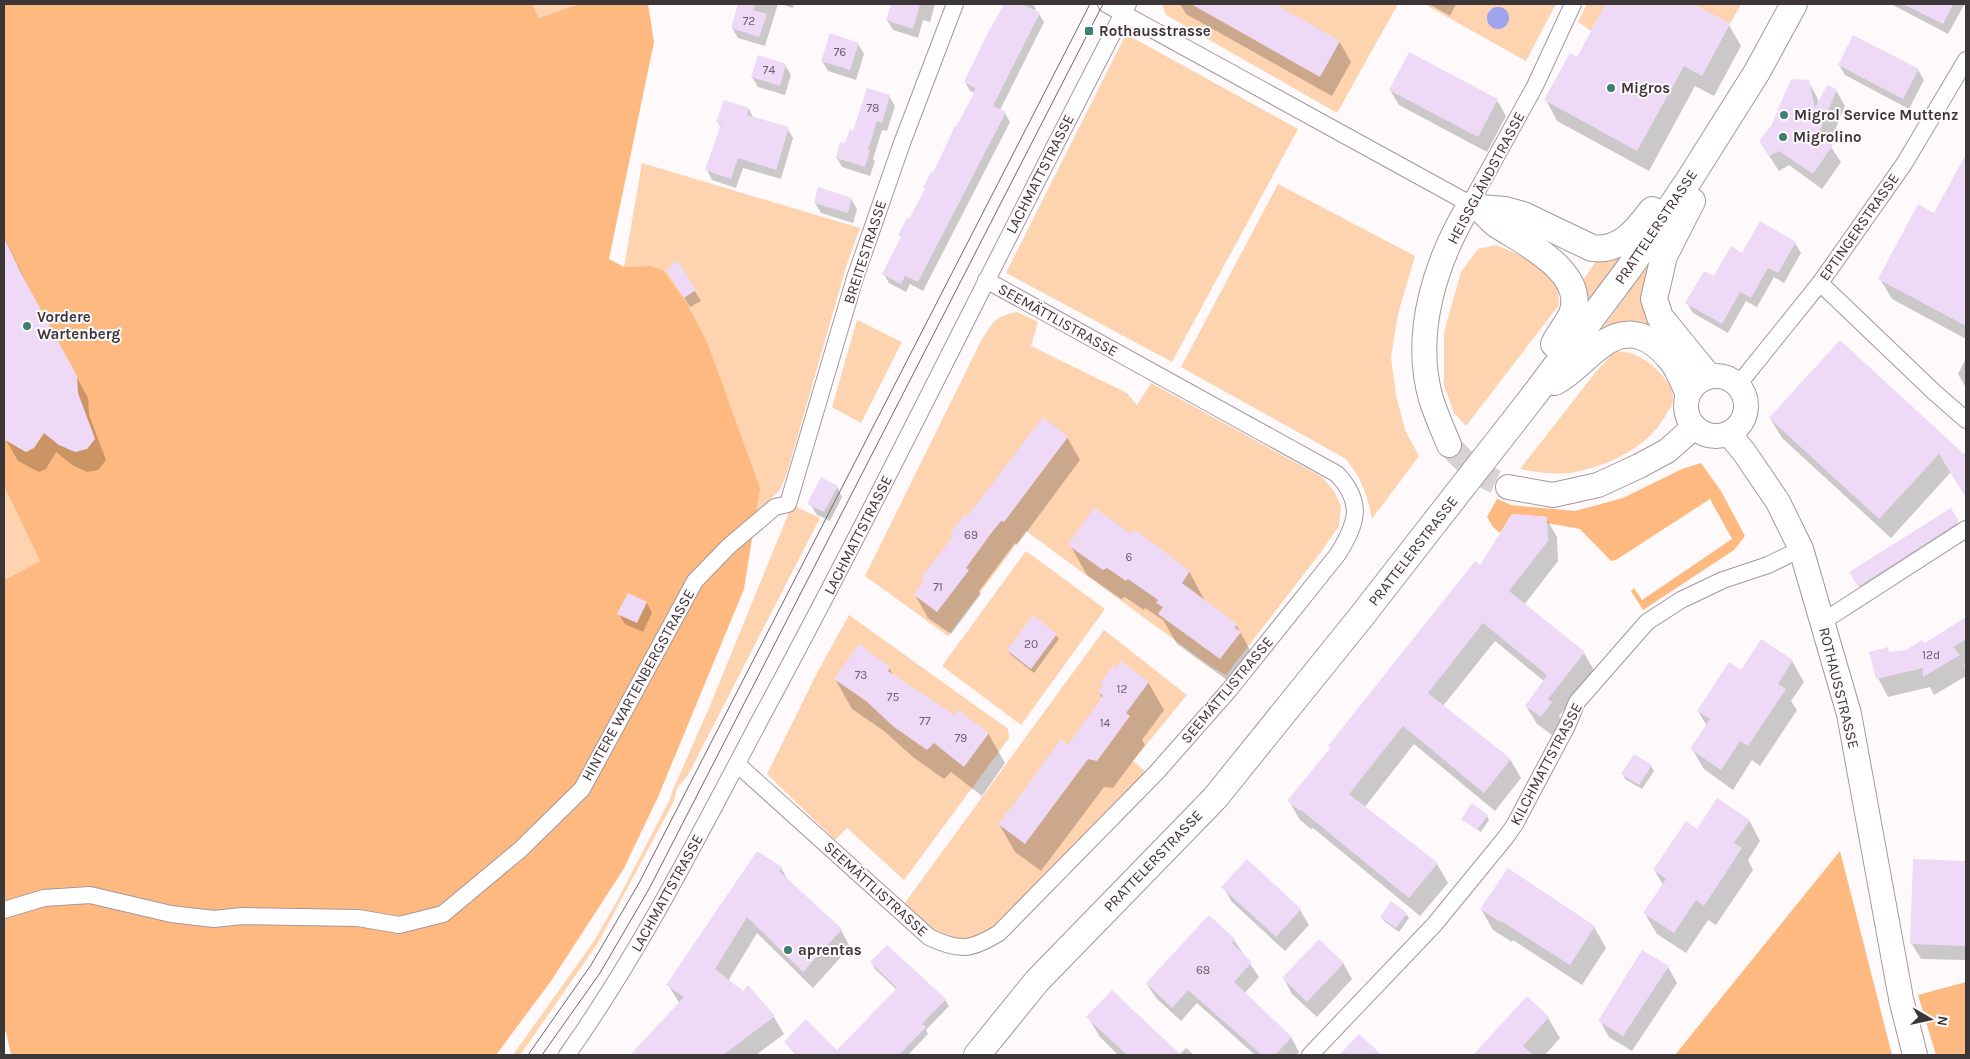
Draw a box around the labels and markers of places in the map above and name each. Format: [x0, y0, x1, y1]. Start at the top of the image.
place label: Rothausstrasse [1099, 22, 1211, 40]
marker: Rothausstrasse [1083, 25, 1095, 37]
place label: Migros [1621, 79, 1670, 97]
marker: Migros [1605, 82, 1617, 94]
place label: Migrol Service Muttenz [1794, 106, 1958, 124]
marker: Migrol Service Muttenz [1778, 109, 1790, 121]
place label: Migrolino [1793, 128, 1861, 146]
marker: Migrolino [1777, 131, 1789, 143]
place label: Vordere Wartenberg [37, 308, 120, 343]
marker: Vordere Wartenberg [21, 320, 33, 332]
place label: aprentas [798, 941, 862, 959]
marker: aprentas [782, 944, 794, 956]

